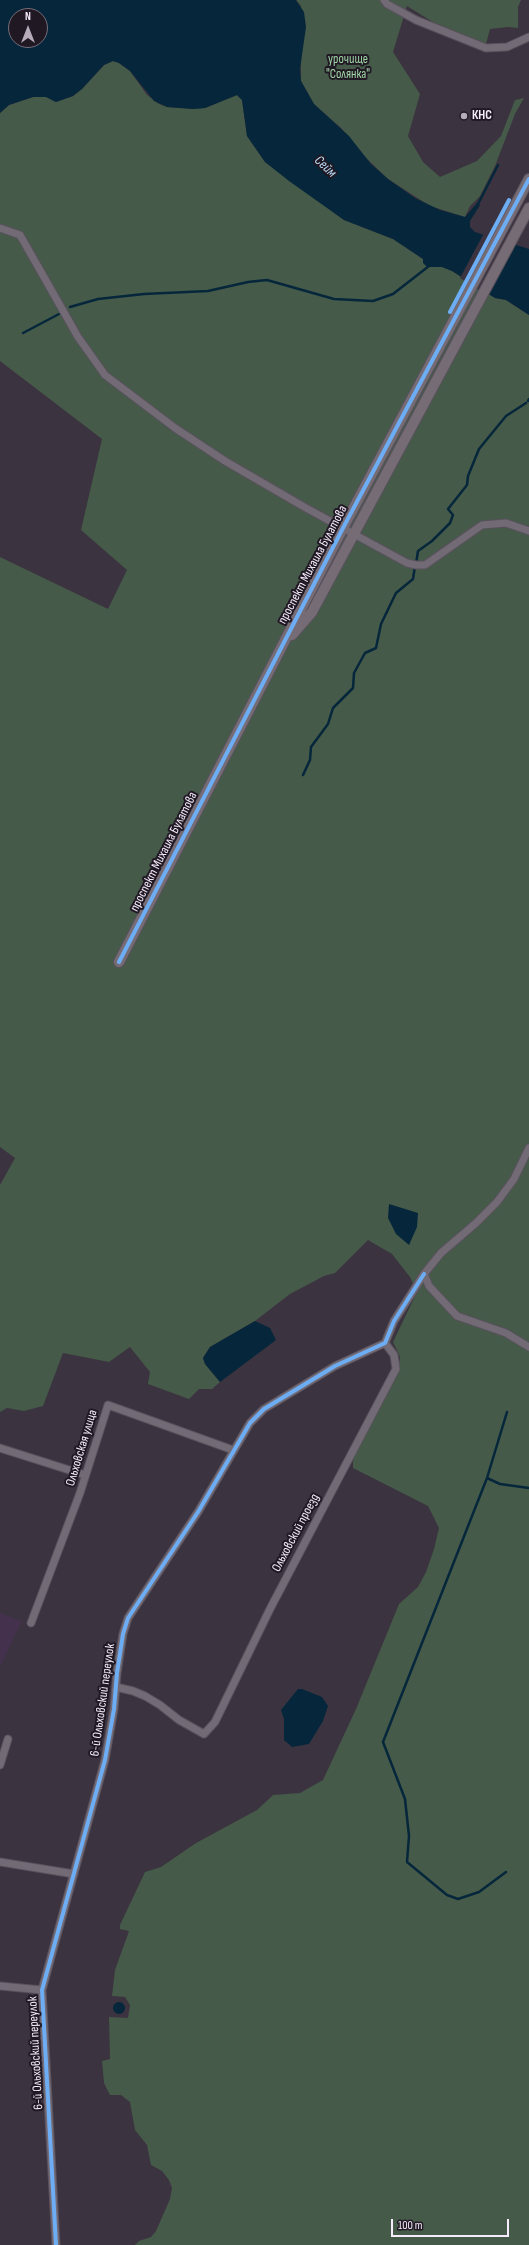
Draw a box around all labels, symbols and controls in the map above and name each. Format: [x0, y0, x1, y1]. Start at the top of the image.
north arrow [8, 8, 48, 48]
text: N [25, 10, 31, 23]
park label: урочище "Солянка" [326, 52, 370, 83]
place label: КНС [472, 108, 492, 124]
marker: КНС [459, 111, 469, 121]
water label: Сейм [310, 152, 340, 182]
street label: проспект Михаила Булатова [275, 503, 351, 627]
street label: проспект Михаила Булатова [127, 790, 201, 914]
street label: Ольховская улица [63, 1408, 101, 1488]
street label: Ольховский проезд [269, 1491, 323, 1575]
street label: 6-й Ольховский переулок [87, 1643, 119, 1757]
street label: 6-й Ольховский переулок [25, 1996, 47, 2110]
scale bar [393, 2211, 511, 2237]
text: 100 m [398, 2218, 423, 2233]

